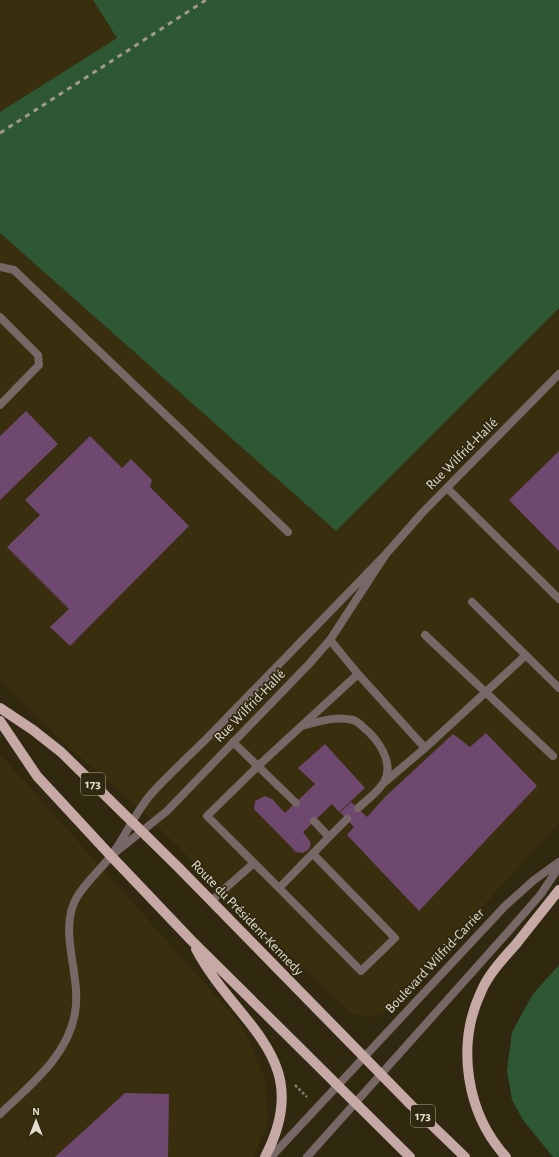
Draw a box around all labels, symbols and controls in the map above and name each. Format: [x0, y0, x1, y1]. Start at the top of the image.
street label: Rue Wilfrid-Hallé [423, 415, 501, 493]
street label: Rue Wilfrid-Hallé [212, 667, 288, 745]
road number: 173 [81, 773, 105, 795]
street label: Route du Président-Kennedy [188, 858, 306, 978]
street label: Boulevard Wilfrid-Carrier [383, 906, 487, 1016]
north arrow [16, 1101, 56, 1141]
road number: 173 [411, 1105, 435, 1127]
text: N [32, 1106, 40, 1117]

